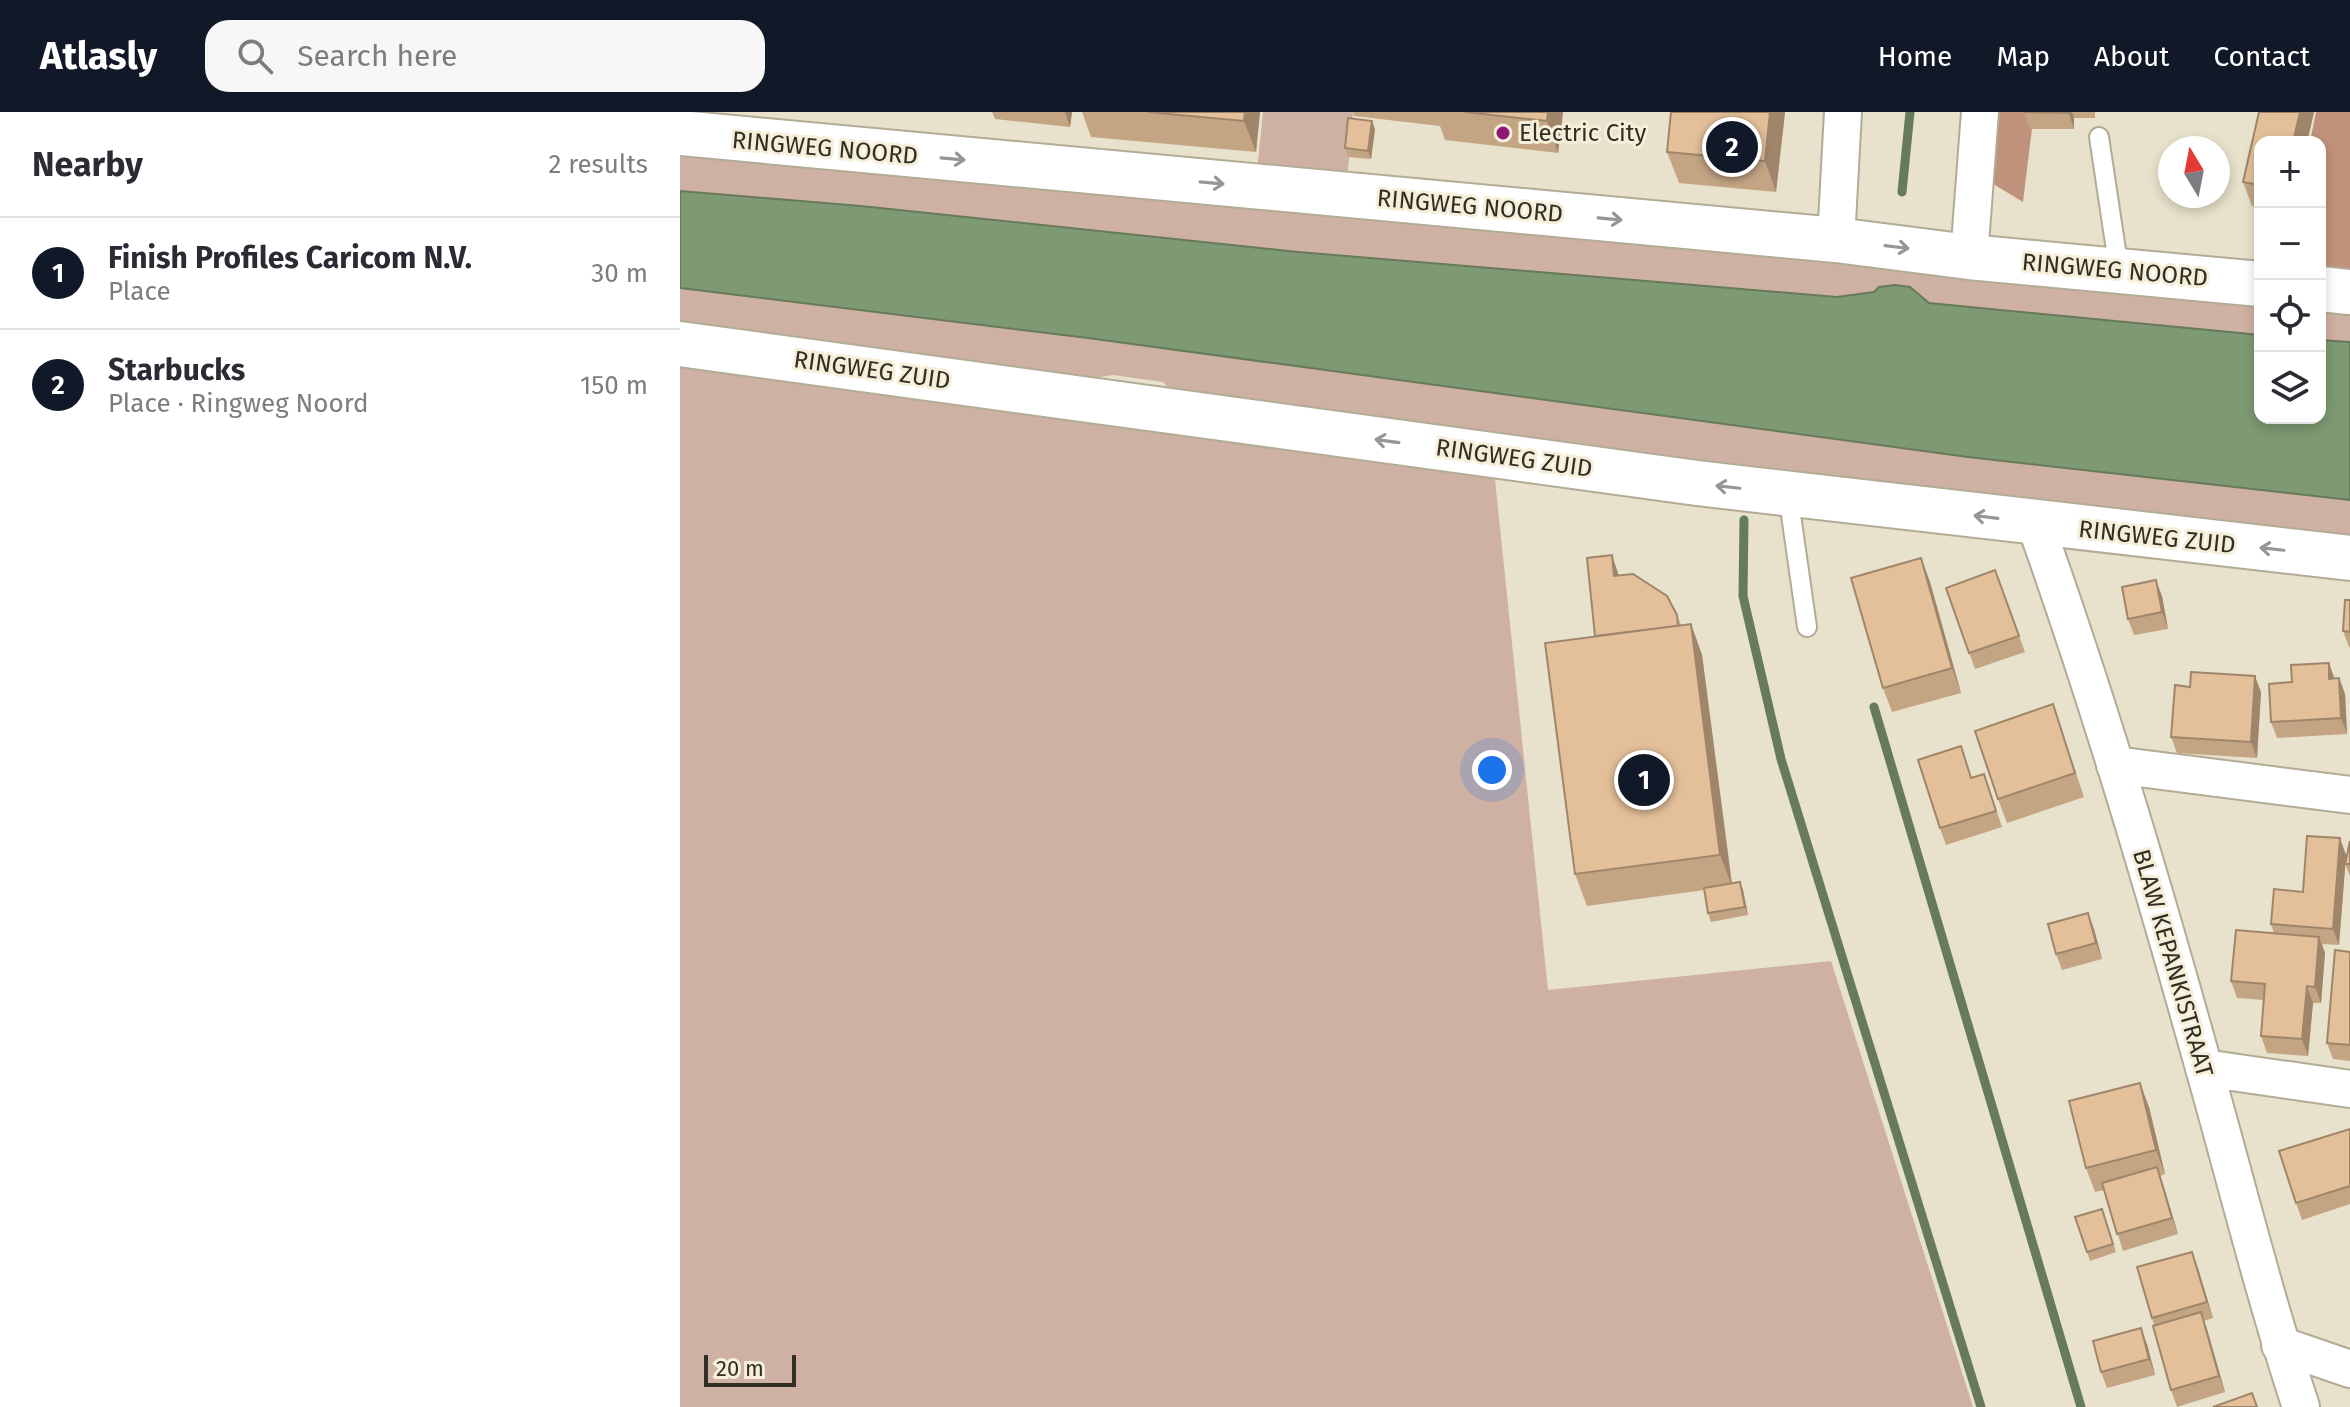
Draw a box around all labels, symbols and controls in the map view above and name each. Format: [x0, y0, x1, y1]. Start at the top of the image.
search box [205, 20, 765, 92]
text: Atlasly [40, 33, 157, 79]
icon: search [233, 34, 277, 78]
text: Search here [297, 38, 457, 74]
text: Home [1878, 40, 1952, 73]
text: Map [1996, 40, 2050, 73]
text: About [2094, 40, 2169, 73]
text: Contact [2213, 40, 2310, 73]
pin: 2 [1706, 117, 1758, 177]
place label: Electric City [1519, 119, 1646, 147]
marker: Electric City [1494, 124, 1512, 142]
street label: RINGWEG NOORD [731, 126, 919, 170]
north arrow [2158, 136, 2230, 208]
map controls [2254, 136, 2326, 424]
button: + [2254, 136, 2326, 208]
text: Nearby [32, 144, 143, 185]
text: 2 results [548, 149, 648, 180]
one-way arrow [939, 152, 966, 167]
one-way arrow [1198, 176, 1225, 191]
street label: RINGWEG NOORD [1376, 184, 1564, 228]
button: − [2254, 208, 2326, 280]
one-way arrow [1596, 212, 1623, 227]
text: Finish Profiles Caricom N.V. [108, 240, 472, 276]
one-way arrow [1883, 240, 1910, 255]
street label: RINGWEG NOORD [2021, 248, 2209, 292]
text: 1 [52, 258, 64, 289]
text: 30 m [591, 258, 648, 289]
text: Place [108, 276, 171, 307]
button: locate [2254, 280, 2326, 352]
street label: RINGWEG ZUID [792, 345, 952, 395]
text: Starbucks [108, 352, 245, 388]
button: layers [2254, 352, 2326, 424]
text: 2 [51, 370, 65, 401]
text: 150 m [580, 370, 648, 401]
text: Place · Ringweg Noord [108, 388, 369, 419]
one-way arrow [1375, 433, 1400, 448]
street label: RINGWEG ZUID [1434, 433, 1594, 483]
one-way arrow [1715, 479, 1742, 494]
one-way arrow [1973, 510, 2000, 525]
street label: RINGWEG ZUID [2077, 515, 2237, 559]
one-way arrow [2260, 542, 2286, 557]
your location [1472, 750, 1512, 790]
pin: 1 [1618, 750, 1670, 810]
street label: BLAW KEPANKISTRAAT [2127, 846, 2219, 1081]
scale bar [704, 1351, 796, 1387]
text: 20 m [716, 1355, 764, 1382]

